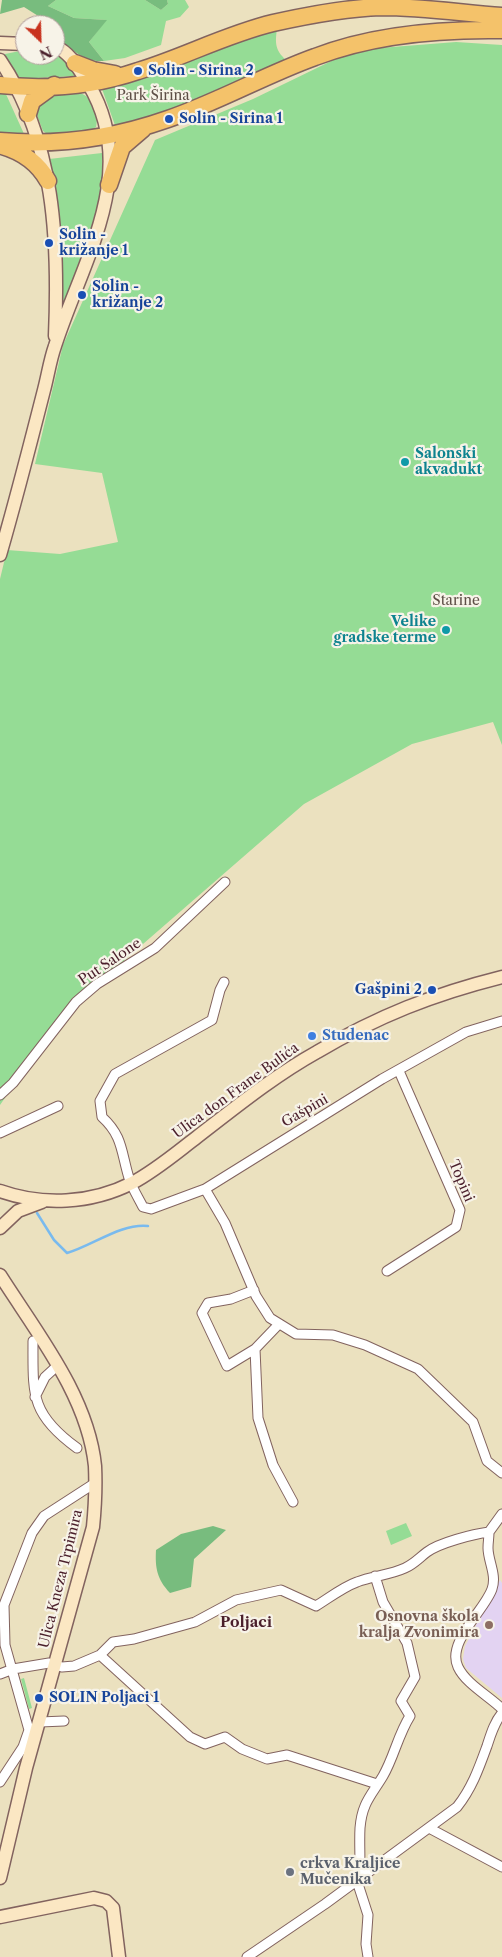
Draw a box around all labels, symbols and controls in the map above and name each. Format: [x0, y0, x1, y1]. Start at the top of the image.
north arrow [15, 15, 65, 65]
text: N [36, 42, 55, 63]
place label: Solin - Sirina 2 [148, 63, 254, 79]
marker: Solin - Sirina 2 [132, 65, 144, 77]
park label: Park Širina [116, 88, 190, 104]
place label: Solin - Sirina 1 [179, 111, 283, 127]
marker: Solin - Sirina 1 [163, 113, 175, 125]
place label: Solin - križanje 1 [59, 227, 128, 260]
marker: Solin - križanje 1 [43, 237, 55, 249]
place label: Solin - križanje 2 [92, 279, 163, 312]
marker: Solin - križanje 2 [76, 289, 88, 301]
place label: Salonski akvadukt [415, 446, 482, 478]
marker: Salonski akvadukt [399, 456, 411, 468]
park label: Starine [432, 593, 480, 609]
place label: Velike gradske terme [333, 614, 436, 646]
marker: Velike gradske terme [440, 624, 452, 636]
street label: Put Salone [76, 935, 144, 989]
place label: Gašpini 2 [355, 982, 422, 998]
marker: Gašpini 2 [426, 984, 438, 996]
place label: Studenac [322, 1028, 389, 1044]
marker: Studenac [306, 1030, 318, 1042]
street label: Ulica don Frane Bulića [170, 1040, 302, 1142]
street label: Gašpini [279, 1091, 331, 1131]
street label: Topini [445, 1158, 477, 1204]
street label: Ulica Kneza Trpimira [36, 1508, 86, 1650]
place label: Osnovna škola kralja Zvonimira [359, 1609, 479, 1641]
district label: Poljaci [220, 1614, 272, 1632]
marker: Osnovna škola kralja Zvonimira [483, 1619, 495, 1631]
place label: SOLIN Poljaci 1 [49, 1690, 159, 1706]
marker: SOLIN Poljaci 1 [33, 1692, 45, 1704]
place label: crkva Kraljice Mučenika [300, 1856, 400, 1888]
marker: crkva Kraljice Mučenika [284, 1866, 296, 1878]

